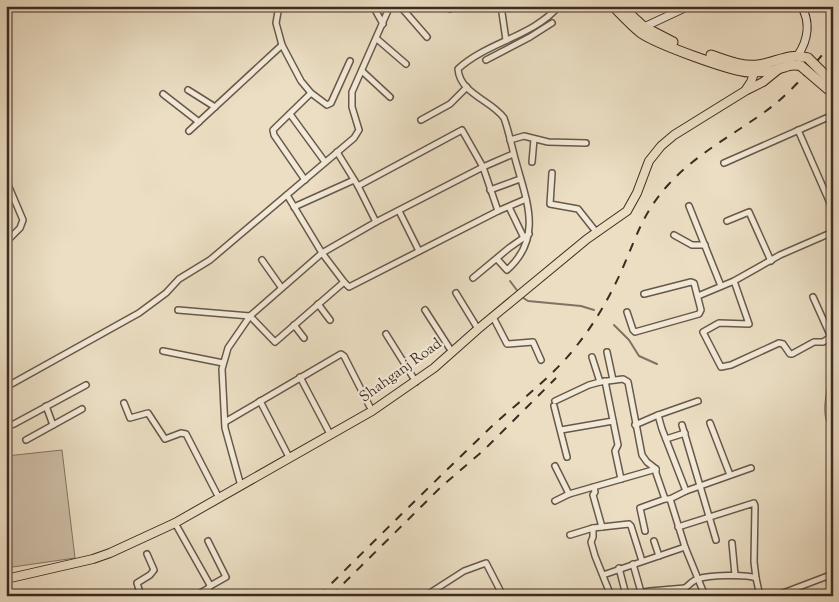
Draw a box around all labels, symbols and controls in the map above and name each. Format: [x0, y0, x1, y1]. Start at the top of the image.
street label: Shahganj Road [355, 334, 447, 408]

